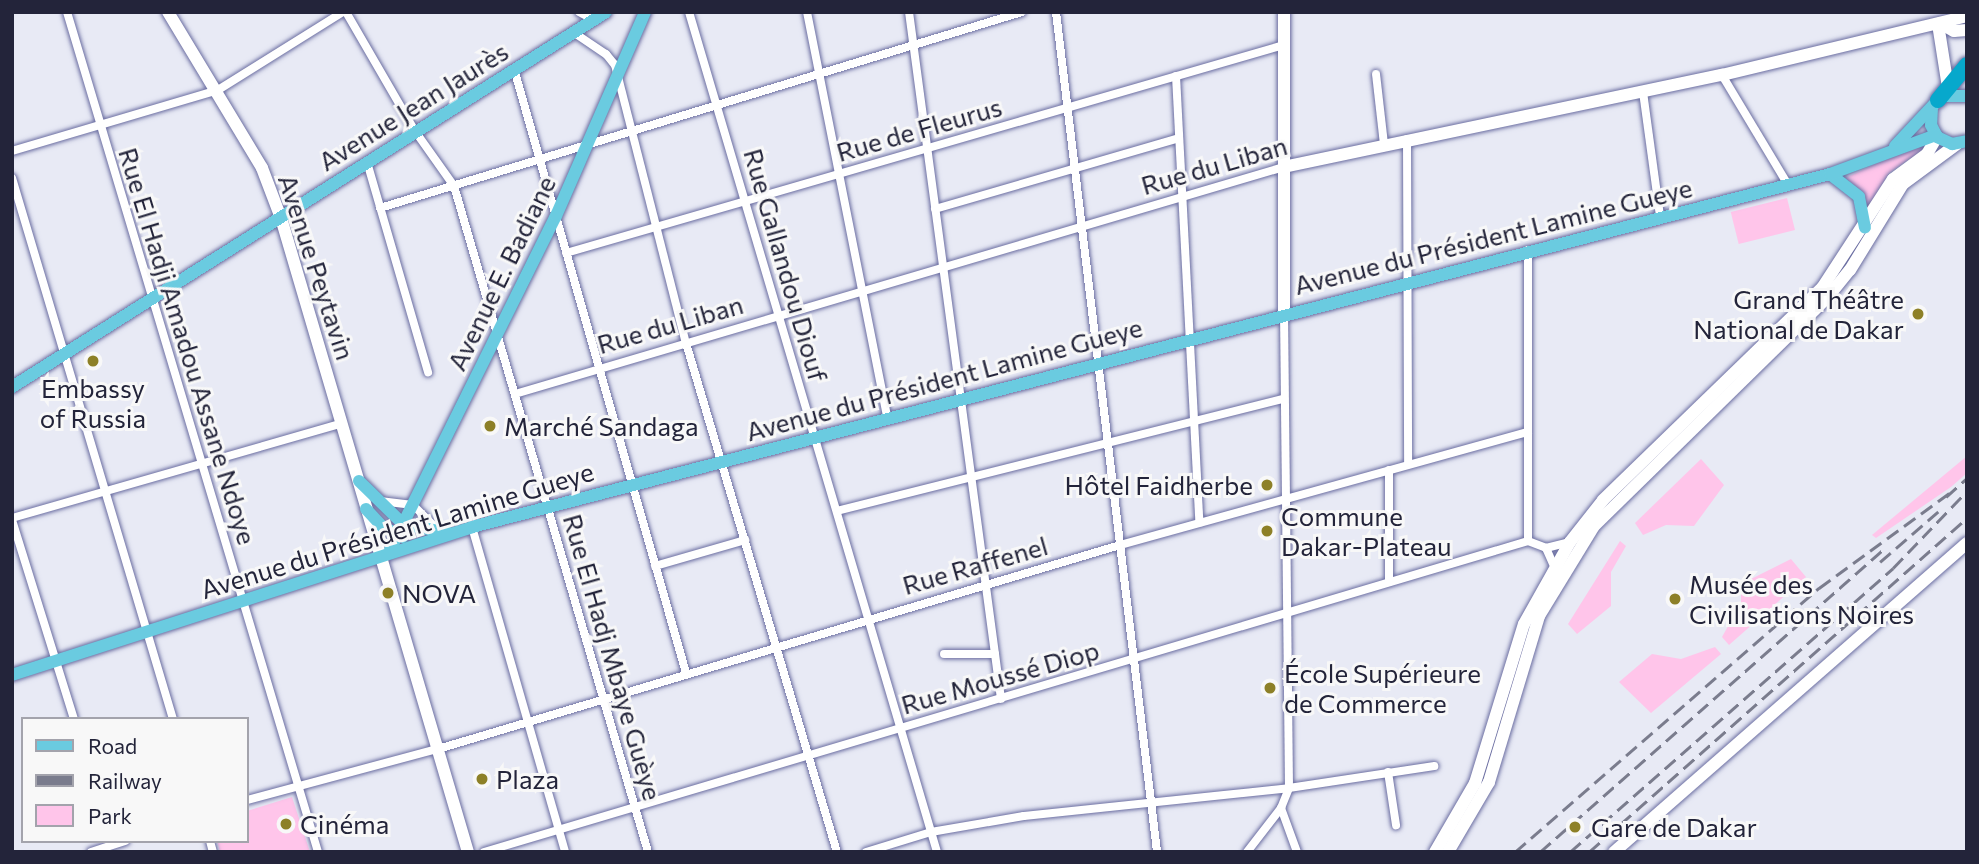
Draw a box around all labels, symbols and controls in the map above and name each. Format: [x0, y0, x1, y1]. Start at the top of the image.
street label: Avenue Jean Jaurès [312, 35, 514, 177]
street label: Rue de Fleurus [833, 90, 1005, 168]
street label: Rue du Liban [1137, 129, 1291, 201]
street label: Rue El Hadji Amadou Assane Ndoye [113, 144, 263, 548]
street label: Rue Gallandou Diouf [738, 145, 834, 385]
street label: Avenue Peytavin [272, 170, 362, 364]
street label: Avenue E. Badiane [440, 171, 562, 375]
street label: Avenue du Président Lamine Gueye [1291, 171, 1695, 301]
place label: Grand Théâtre National de Dakar [1693, 283, 1904, 344]
street label: Rue du Liban [593, 288, 747, 360]
marker: Grand Théâtre National de Dakar [1910, 306, 1926, 322]
street label: Avenue du Président Lamine Gueye [742, 311, 1146, 447]
marker: Embassy of Russia [85, 353, 101, 369]
place label: Embassy of Russia [40, 372, 146, 434]
place label: Marché Sandaga [504, 410, 698, 442]
marker: Marché Sandaga [482, 418, 498, 434]
street label: Avenue du Président Lamine Gueye [197, 455, 597, 605]
place label: Hôtel Faidherbe [1065, 469, 1253, 501]
marker: Hôtel Faidherbe [1259, 477, 1275, 493]
place label: Commune Dakar-Plateau [1281, 500, 1452, 562]
street label: Rue El Hadj Mbaye Guèye [557, 510, 669, 804]
marker: Commune Dakar-Plateau [1259, 523, 1275, 539]
street label: Rue Raffenel [899, 529, 1051, 601]
place label: Musée des Civilisations Noires [1689, 568, 1914, 630]
place label: NOVA [402, 577, 476, 609]
marker: NOVA [380, 585, 396, 601]
marker: Musée des Civilisations Noires [1667, 591, 1683, 607]
street label: Rue Moussé Diop [897, 634, 1103, 720]
place label: École Supérieure de Commerce [1284, 657, 1481, 718]
marker: École Supérieure de Commerce [1262, 680, 1278, 696]
legend [21, 717, 248, 843]
text: Road [88, 733, 137, 758]
place label: Plaza [496, 763, 559, 795]
text: Railway [88, 768, 162, 793]
marker: Plaza [474, 771, 490, 787]
text: Park [88, 803, 132, 828]
place label: Cinéma [300, 808, 389, 840]
place label: Gare de Dakar [1591, 811, 1757, 843]
marker: Cinéma [278, 816, 294, 832]
marker: Gare de Dakar [1565, 817, 1585, 837]

